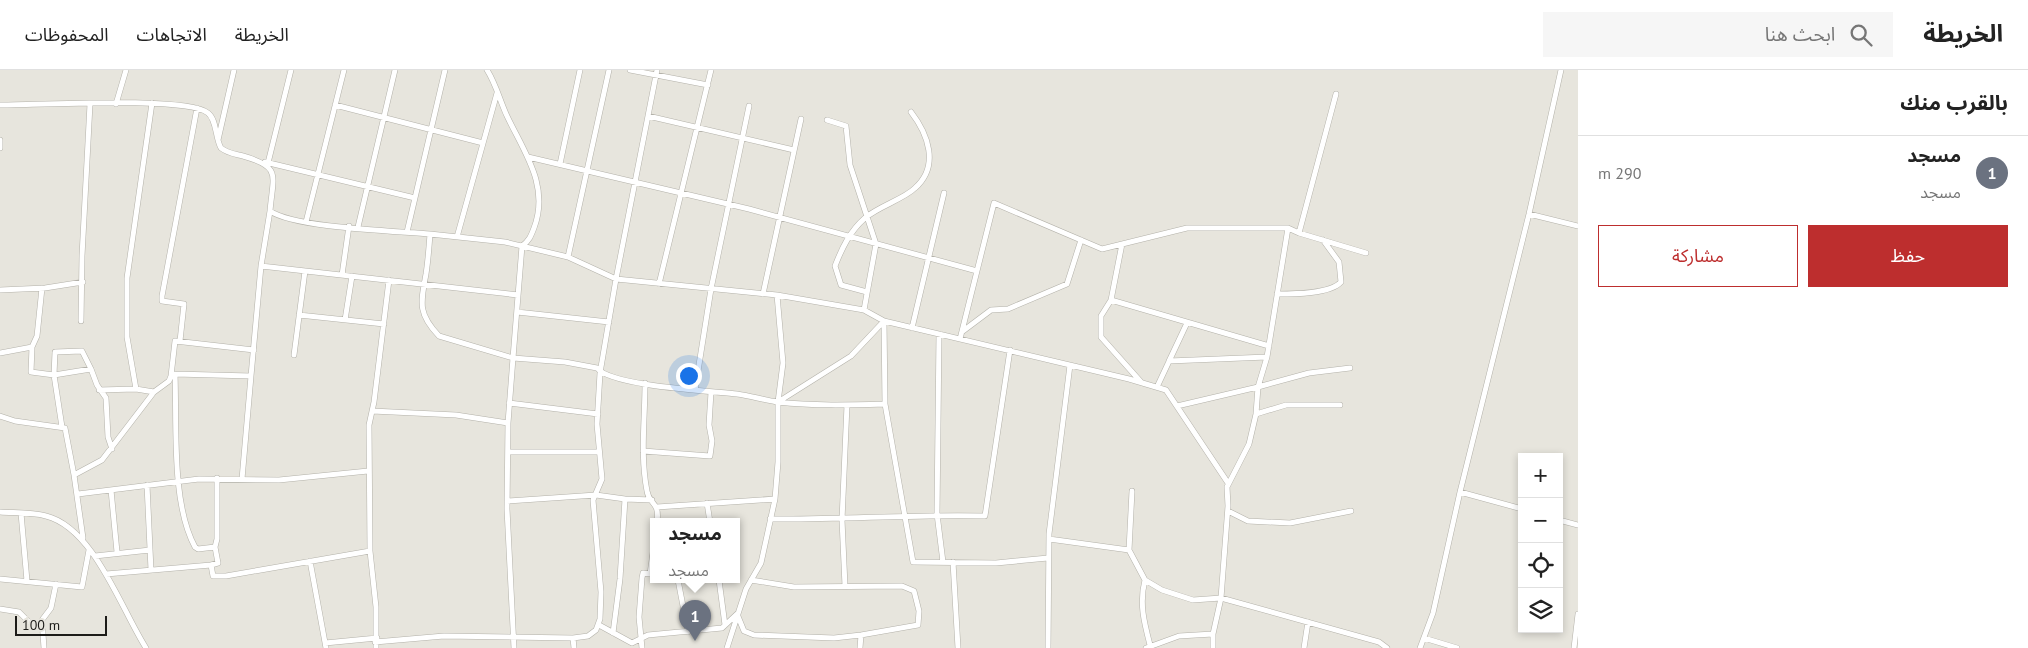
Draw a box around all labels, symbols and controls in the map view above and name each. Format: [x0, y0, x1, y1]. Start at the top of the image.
search box [1543, 12, 1893, 57]
text: الخريطة [1923, 18, 2003, 49]
icon: search [1847, 21, 1875, 49]
text: ابحث هنا [1765, 22, 1835, 46]
text: المحفوظات [25, 23, 109, 46]
text: الاتجاهات [137, 23, 207, 46]
text: الخريطة [235, 23, 289, 46]
text: بالقرب منك [1900, 89, 2008, 116]
text: مسجد [1907, 143, 1961, 167]
text: 290 m [1598, 163, 1641, 183]
text: 1 [1987, 163, 1997, 183]
text: مسجد [1920, 182, 1961, 202]
button: مشاركة [1598, 225, 1798, 287]
button: حفظ [1808, 225, 2008, 287]
your location [676, 363, 702, 389]
map controls [1518, 453, 1563, 633]
button: + [1518, 453, 1563, 498]
button: − [1518, 498, 1563, 543]
popup [650, 518, 740, 583]
text: مسجد [668, 521, 722, 545]
button: locate [1518, 543, 1563, 588]
text: مسجد [668, 560, 709, 580]
button: layers [1518, 588, 1563, 633]
pin: 1 [679, 600, 711, 641]
scale bar [15, 613, 108, 636]
text: 100 m [22, 616, 60, 634]

